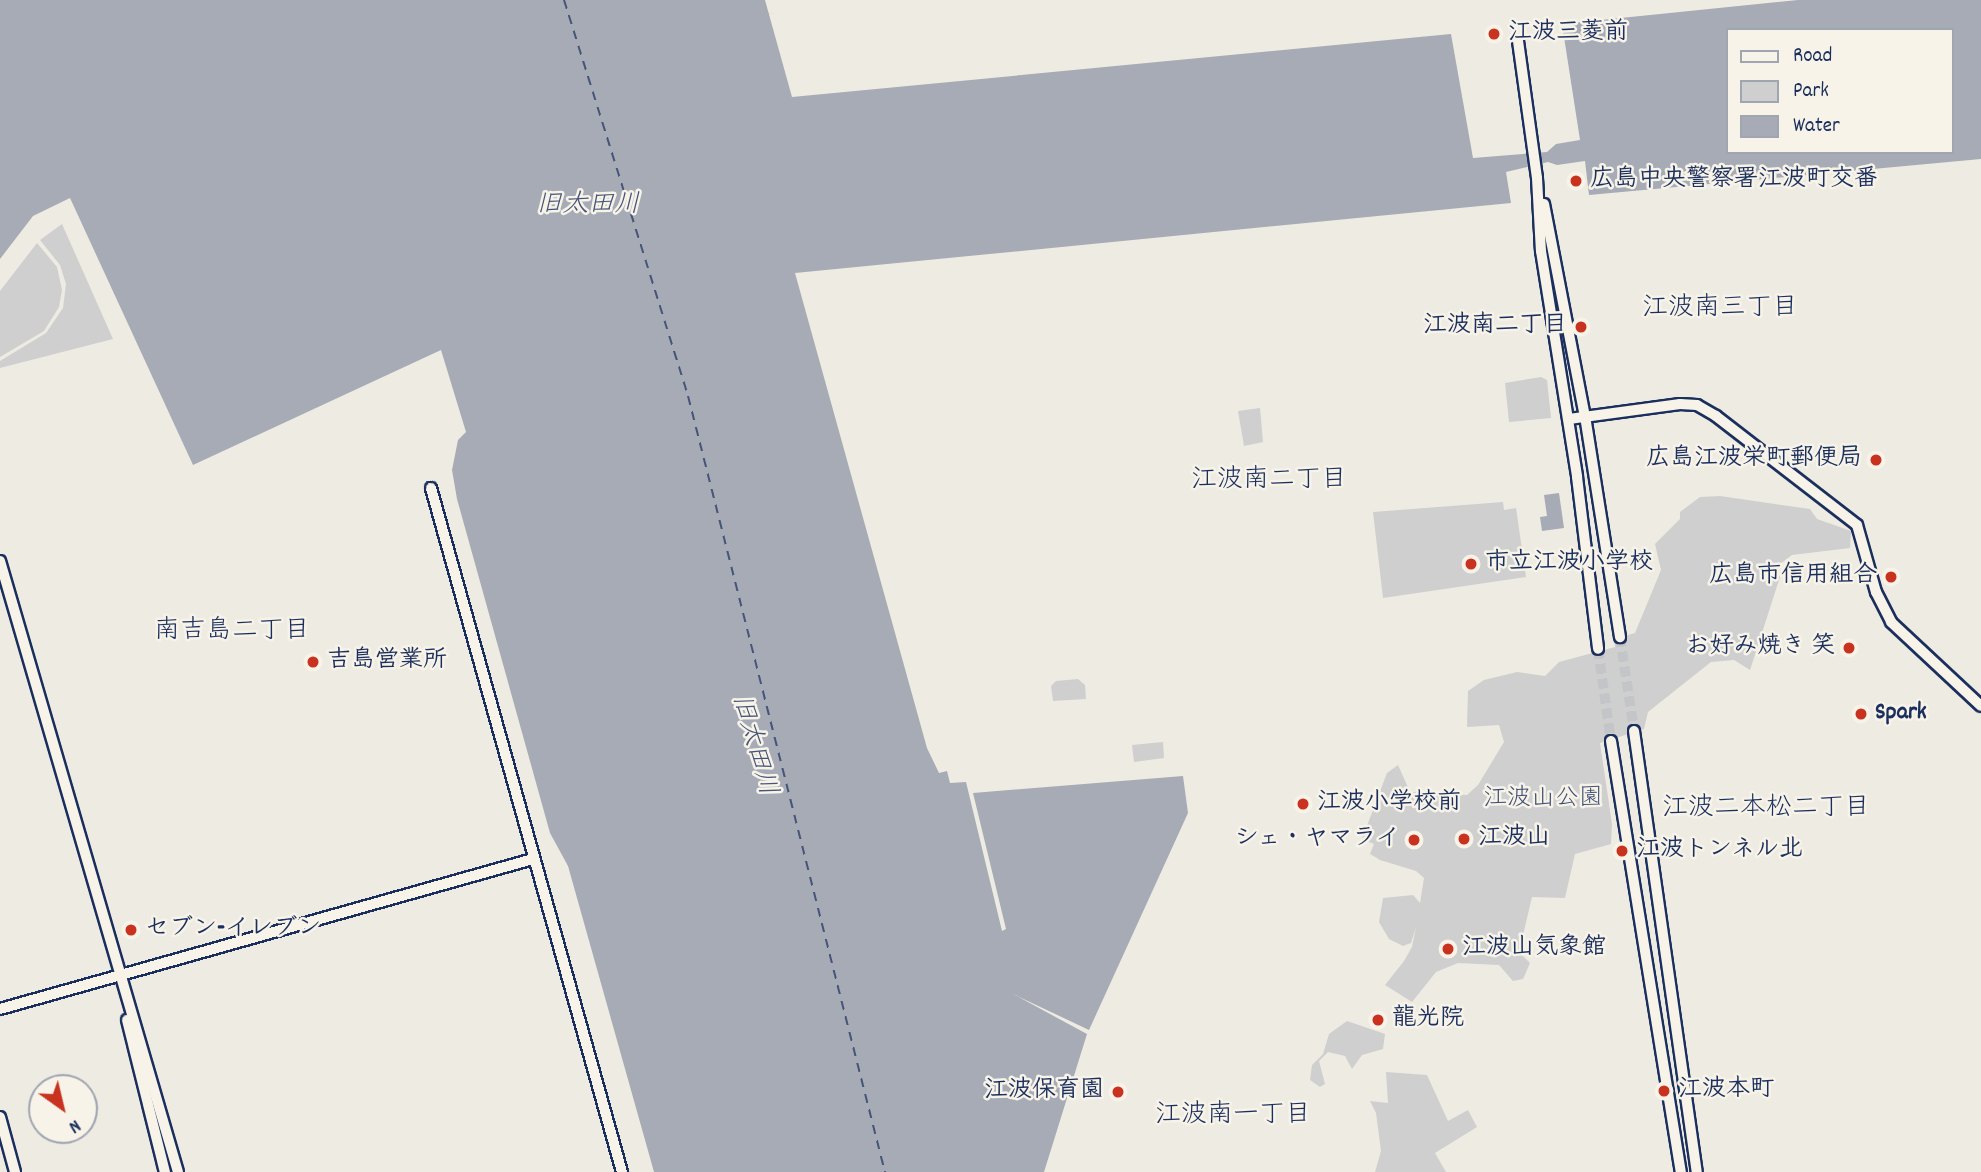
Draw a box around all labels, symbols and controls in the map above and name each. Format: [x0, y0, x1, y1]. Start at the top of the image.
place label: 江波三菱前 [1508, 20, 1628, 48]
marker: 江波三菱前 [1486, 26, 1502, 42]
legend [1726, 28, 1953, 154]
text: Road [1793, 42, 1832, 72]
text: Park [1793, 77, 1829, 107]
text: Water [1793, 112, 1840, 142]
place label: 広島中央警察署江波町交番 [1590, 167, 1878, 195]
marker: 広島中央警察署江波町交番 [1568, 173, 1584, 189]
water label: 旧太田川 [536, 190, 640, 222]
district label: 江波南三丁目 [1642, 293, 1798, 325]
place label: 江波南二丁目 [1423, 313, 1567, 341]
marker: 江波南二丁目 [1573, 319, 1589, 335]
place label: 広島江波栄町郵便局 [1646, 446, 1862, 474]
marker: 広島江波栄町郵便局 [1868, 452, 1884, 468]
district label: 江波南二丁目 [1191, 465, 1347, 497]
place label: 市立江波小学校 [1485, 550, 1653, 578]
marker: 市立江波小学校 [1463, 556, 1479, 572]
place label: 広島市信用組合 [1709, 563, 1877, 591]
marker: 広島市信用組合 [1883, 569, 1899, 585]
district label: 南吉島二丁目 [154, 616, 310, 648]
place label: お好み焼き 笑 [1686, 634, 1835, 662]
marker: お好み焼き 笑 [1841, 640, 1857, 656]
place label: 吉島営業所 [327, 648, 447, 676]
marker: 吉島営業所 [305, 654, 321, 670]
water label: 旧太田川 [724, 691, 782, 799]
place label: Spark [1875, 700, 1927, 728]
marker: Spark [1853, 706, 1869, 722]
park label: 江波山公園 [1483, 786, 1603, 814]
place label: 江波小学校前 [1317, 790, 1461, 818]
district label: 江波二本松二丁目 [1662, 793, 1870, 825]
marker: 江波小学校前 [1295, 796, 1311, 812]
place label: 江波山 [1478, 825, 1550, 853]
place label: シェ・ヤマライ [1232, 826, 1400, 854]
marker: 江波山 [1456, 831, 1472, 847]
marker: シェ・ヤマライ [1406, 832, 1422, 848]
place label: 江波トンネル北 [1636, 837, 1804, 865]
marker: 江波トンネル北 [1614, 843, 1630, 859]
place label: セブン-イレブン [145, 916, 321, 944]
marker: セブン-イレブン [123, 922, 139, 938]
place label: 江波山気象館 [1462, 935, 1606, 963]
marker: 江波山気象館 [1440, 941, 1456, 957]
place label: 龍光院 [1392, 1006, 1464, 1034]
marker: 龍光院 [1370, 1012, 1386, 1028]
north arrow [28, 1074, 98, 1144]
place label: 江波本町 [1678, 1077, 1774, 1105]
place label: 江波保育園 [984, 1078, 1104, 1106]
marker: 江波本町 [1656, 1083, 1672, 1099]
marker: 江波保育園 [1110, 1084, 1126, 1100]
district label: 江波南一丁目 [1155, 1100, 1311, 1132]
text: N [62, 1111, 85, 1139]

